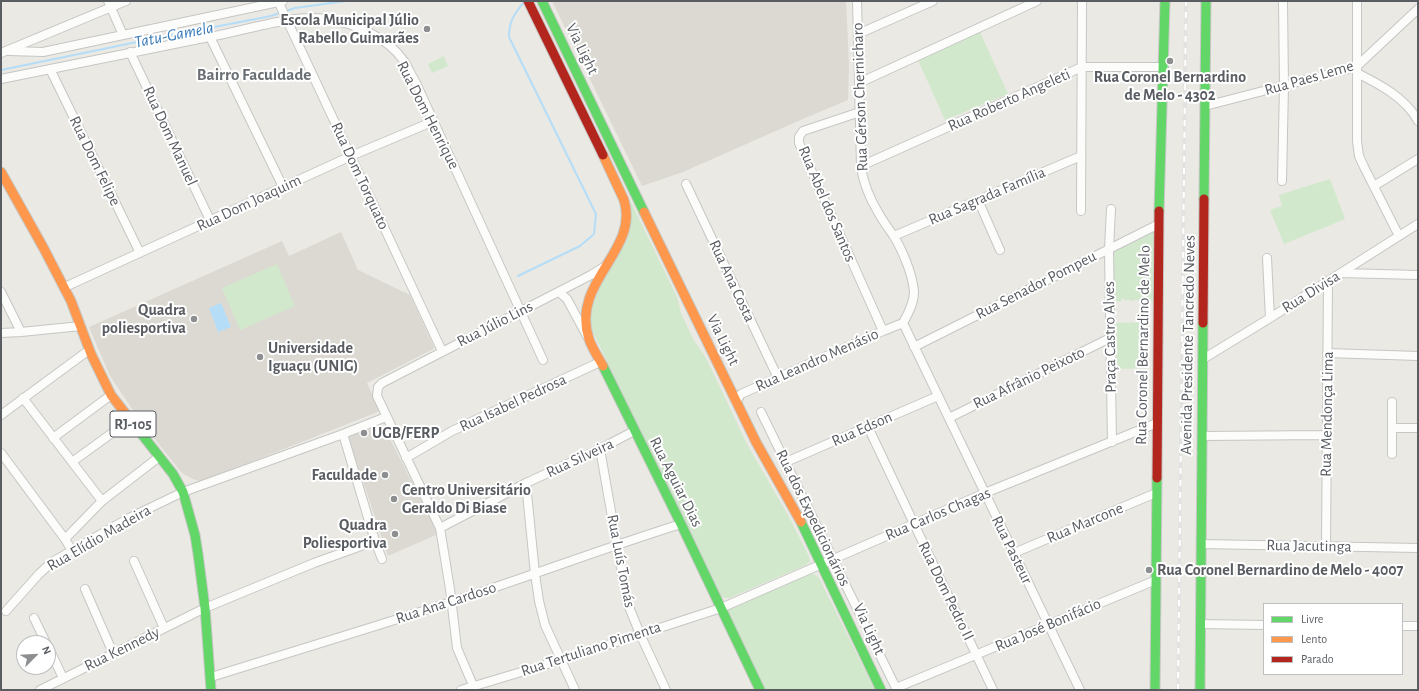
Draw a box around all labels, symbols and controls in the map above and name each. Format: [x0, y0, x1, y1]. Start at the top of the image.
place label: Escola Municipal Júlio Rabello Guimarães [280, 10, 419, 48]
water label: Tatu-Gamela [133, 17, 215, 53]
street label: Via Light [561, 20, 603, 78]
street label: Rua Gérson Chernicharo [848, 22, 872, 172]
marker: Escola Municipal Júlio Rabello Guimarães [422, 24, 432, 34]
marker: Rua Coronel Bernardino de Melo - 4302 [1165, 56, 1175, 66]
street label: Rua Paes Leme [1262, 56, 1356, 100]
street label: Rua Dom Henrique [392, 58, 464, 172]
street label: Rua Roberto Angeleti [945, 64, 1073, 136]
district label: Bairro Faculdade [197, 65, 311, 85]
place label: Rua Coronel Bernardino de Melo - 4302 [1094, 67, 1246, 105]
street label: Rua Dom Manuel [139, 83, 201, 189]
street label: Rua Dom Felipe [65, 113, 125, 209]
street label: Rua Dom Torquato [327, 119, 393, 233]
street label: Rua Abel dos Santos [794, 143, 860, 265]
street label: Rua Sagrada Família [926, 163, 1048, 229]
street label: Rua Dom Joaquim [194, 170, 304, 236]
street label: Avenida Presidente Tancredo Neves [1176, 235, 1200, 455]
street label: Rua Ana Costa [705, 237, 759, 325]
street label: Rua Coronel Bernardino de Melo [1132, 245, 1154, 445]
street label: Rua Senador Pompeu [973, 246, 1099, 324]
street label: Rua Divisa [1278, 267, 1344, 317]
street label: Praça Castro Alves [1099, 281, 1121, 393]
street label: Rua Júlio Lins [454, 297, 536, 351]
place label: Quadra poliesportiva [102, 300, 186, 338]
street label: Via Light [702, 311, 744, 369]
marker: Quadra poliesportiva [189, 314, 199, 324]
street label: Rua Leandro Menásio [752, 324, 882, 396]
place label: Universidade Iguaçu (UNIG) [268, 338, 358, 376]
street label: Rua Afrânio Peixoto [970, 343, 1088, 413]
street label: Rua Mendonça Lima [1316, 351, 1338, 477]
marker: Universidade Iguaçu (UNIG) [255, 352, 265, 362]
street label: Rua Isabel Pedrosa [456, 370, 570, 436]
street label: Rua Edson [829, 407, 895, 451]
road number: RJ-105 [110, 411, 156, 437]
place label: UGB/FERP [372, 423, 439, 443]
marker: UGB/FERP [359, 428, 369, 438]
street label: Rua Silveira [543, 434, 617, 482]
street label: Rua Aguiar Dias [645, 434, 707, 530]
street label: Rua dos Expedicionários [772, 446, 854, 590]
place label: Faculdade [312, 465, 377, 485]
marker: Faculdade [380, 470, 390, 480]
place label: Centro Universitário Geraldo Di Biase [402, 480, 531, 518]
street label: Rua Carlos Chagas [882, 483, 994, 545]
marker: Centro Universitário Geraldo Di Biase [389, 494, 399, 504]
street label: Rua Marcone [1044, 498, 1126, 548]
street label: Rua Elídio Madeira [44, 501, 154, 575]
street label: Rua Luís Tomás [603, 513, 639, 609]
street label: Rua Pasteur [987, 513, 1037, 587]
place label: Quadra Poliesportiva [303, 515, 387, 553]
marker: Quadra Poliesportiva [390, 529, 400, 539]
street label: Rua Jacutinga [1266, 536, 1352, 556]
street label: Rua Dom Pedro II [914, 538, 978, 644]
place label: Rua Coronel Bernardino de Melo - 4007 [1157, 560, 1404, 580]
marker: Rua Coronel Bernardino de Melo - 4007 [1144, 565, 1154, 575]
street label: Rua Ana Cardoso [393, 578, 499, 628]
street label: Rua José Bonifácio [992, 594, 1104, 656]
street label: Via Light [849, 600, 889, 658]
legend [1263, 603, 1403, 675]
text: Livre [1301, 613, 1323, 625]
street label: Rua Tertuliano Pimenta [518, 617, 664, 681]
street label: Rua Kennedy [81, 623, 163, 675]
text: Lento [1301, 633, 1327, 645]
north arrow [16, 635, 56, 675]
text: N [40, 645, 53, 656]
text: Parado [1301, 653, 1334, 665]

